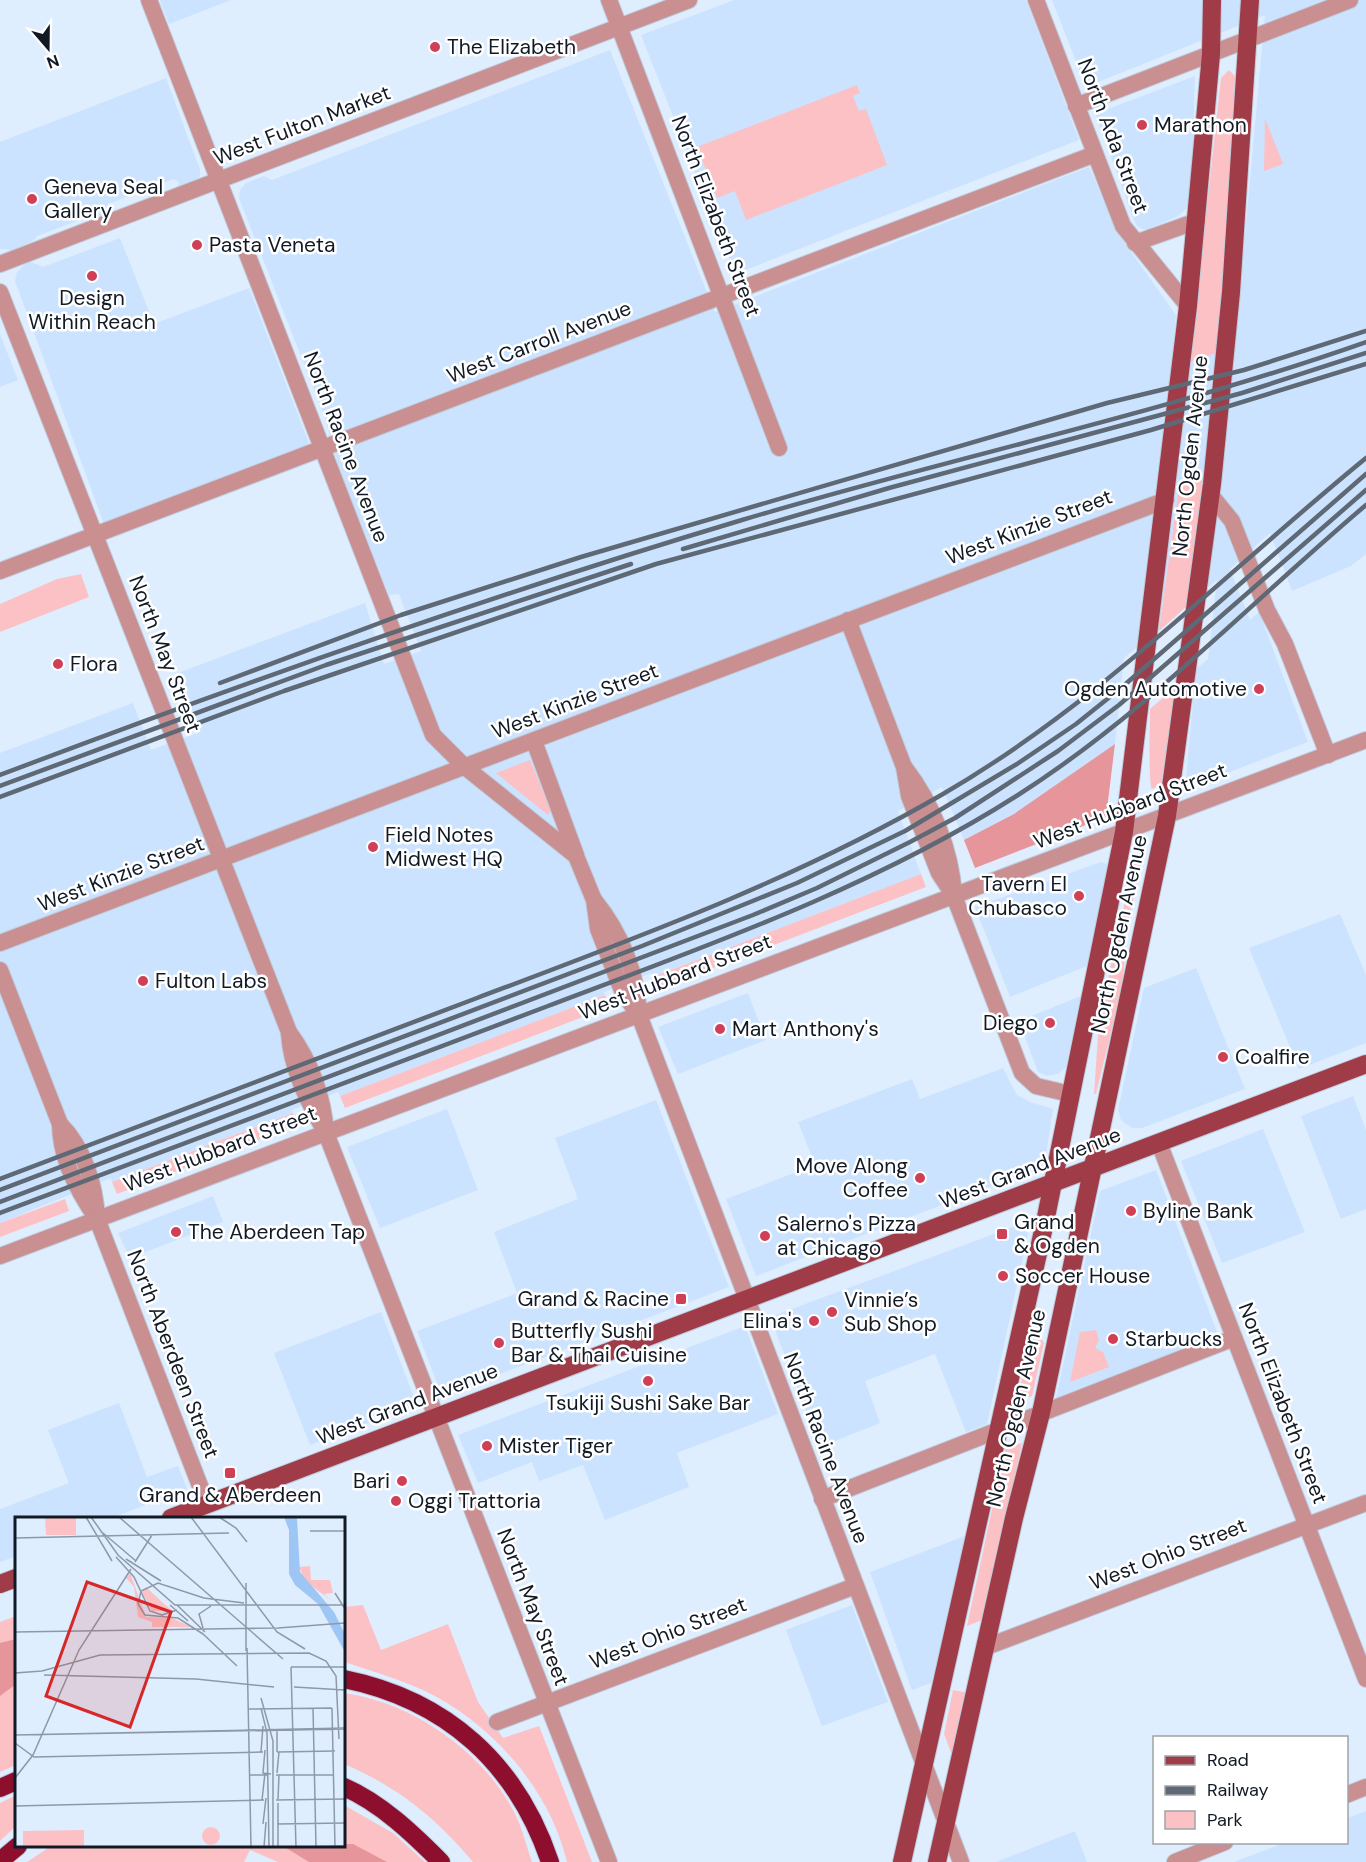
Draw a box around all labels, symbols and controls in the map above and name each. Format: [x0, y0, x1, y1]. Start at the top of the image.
north arrow [18, 18, 78, 78]
place label: The Elizabeth [447, 33, 576, 61]
marker: The Elizabeth [428, 40, 442, 54]
text: N [44, 50, 62, 73]
street label: North Ada Street [1071, 55, 1155, 217]
street label: West Fulton Market [209, 78, 395, 172]
street label: North Elizabeth Street [665, 111, 767, 321]
place label: Marathon [1154, 111, 1247, 139]
marker: Marathon [1135, 118, 1149, 132]
place label: Geneva Seal Gallery [44, 173, 163, 225]
marker: Geneva Seal Gallery [25, 192, 39, 206]
place label: Pasta Veneta [209, 231, 335, 259]
marker: Pasta Veneta [190, 238, 204, 252]
marker: Design Within Reach [85, 269, 99, 283]
place label: Design Within Reach [28, 284, 156, 336]
street label: West Carroll Avenue [443, 294, 635, 390]
street label: North Racine Avenue [297, 348, 395, 546]
street label: North Ogden Avenue [1166, 354, 1215, 558]
street label: West Kinzie Street [942, 482, 1116, 572]
street label: North May Street [122, 571, 208, 737]
place label: Flora [70, 650, 118, 678]
street label: West Kinzie Street [488, 656, 662, 746]
marker: Flora [51, 657, 65, 671]
place label: Ogden Automotive [1064, 675, 1247, 703]
marker: Ogden Automotive [1252, 682, 1266, 696]
street label: West Hubbard Street [1029, 756, 1231, 856]
place label: Field Notes Midwest HQ [385, 821, 503, 873]
street label: West Kinzie Street [34, 829, 208, 919]
street label: North Ogden Avenue [1084, 832, 1154, 1036]
marker: Field Notes Midwest HQ [366, 840, 380, 854]
place label: Tavern El Chubasco [968, 870, 1067, 922]
marker: Tavern El Chubasco [1072, 889, 1086, 903]
street label: West Hubbard Street [574, 927, 776, 1027]
place label: Fulton Labs [155, 967, 267, 995]
marker: Fulton Labs [136, 974, 150, 988]
place label: Diego [983, 1009, 1038, 1037]
place label: Mart Anthony's [732, 1015, 879, 1043]
marker: Diego [1043, 1016, 1057, 1030]
marker: Mart Anthony's [713, 1022, 727, 1036]
place label: Coalfire [1235, 1043, 1310, 1071]
marker: Coalfire [1216, 1050, 1230, 1064]
street label: West Hubbard Street [119, 1099, 321, 1199]
street label: West Grand Avenue [935, 1120, 1125, 1216]
place label: Move Along Coffee [796, 1152, 908, 1204]
marker: Move Along Coffee [913, 1171, 927, 1185]
place label: Byline Bank [1143, 1197, 1254, 1225]
marker: Byline Bank [1124, 1204, 1138, 1218]
place label: Grand & Ogden [1014, 1208, 1100, 1260]
place label: Salerno's Pizza at Chicago [777, 1210, 916, 1262]
place label: The Aberdeen Tap [188, 1218, 365, 1246]
marker: The Aberdeen Tap [169, 1225, 183, 1239]
marker: Grand & Ogden [995, 1227, 1009, 1241]
marker: Salerno's Pizza at Chicago [758, 1229, 772, 1243]
street label: North Aberdeen Street [120, 1246, 226, 1462]
place label: Soccer House [1015, 1262, 1150, 1290]
marker: Soccer House [996, 1269, 1010, 1283]
place label: Grand & Racine [517, 1285, 669, 1313]
place label: Vinnie’s Sub Shop [844, 1286, 937, 1338]
marker: Grand & Racine [674, 1292, 688, 1306]
street label: North Elizabeth Street [1232, 1298, 1334, 1508]
marker: Vinnie’s Sub Shop [825, 1305, 839, 1319]
street label: North Ogden Avenue [980, 1306, 1052, 1510]
place label: Elina's [743, 1307, 802, 1335]
marker: Elina's [807, 1314, 821, 1328]
place label: Butterfly Sushi Bar & Thai Cuisine [511, 1317, 687, 1369]
place label: Starbucks [1125, 1325, 1222, 1353]
marker: Starbucks [1106, 1332, 1120, 1346]
marker: Butterfly Sushi Bar & Thai Cuisine [492, 1336, 506, 1350]
street label: North Racine Avenue [777, 1349, 875, 1547]
street label: West Grand Avenue [312, 1356, 502, 1452]
marker: Tsukiji Sushi Sake Bar [641, 1374, 655, 1388]
place label: Tsukiji Sushi Sake Bar [546, 1389, 750, 1417]
place label: Mister Tiger [499, 1432, 613, 1460]
marker: Mister Tiger [480, 1439, 494, 1453]
marker: Grand & Aberdeen [223, 1466, 237, 1480]
place label: Bari [353, 1467, 390, 1495]
marker: Bari [395, 1474, 409, 1488]
place label: Grand & Aberdeen [139, 1481, 321, 1509]
place label: Oggi Trattoria [408, 1487, 541, 1515]
marker: Oggi Trattoria [389, 1494, 403, 1508]
street label: West Ohio Street [1085, 1511, 1251, 1597]
inset map [15, 1517, 345, 1847]
street label: North May Street [490, 1524, 576, 1690]
street label: West Ohio Street [585, 1590, 751, 1676]
legend [1153, 1736, 1348, 1844]
text: Road [1207, 1748, 1249, 1772]
text: Railway [1207, 1778, 1269, 1802]
text: Park [1207, 1808, 1243, 1832]

